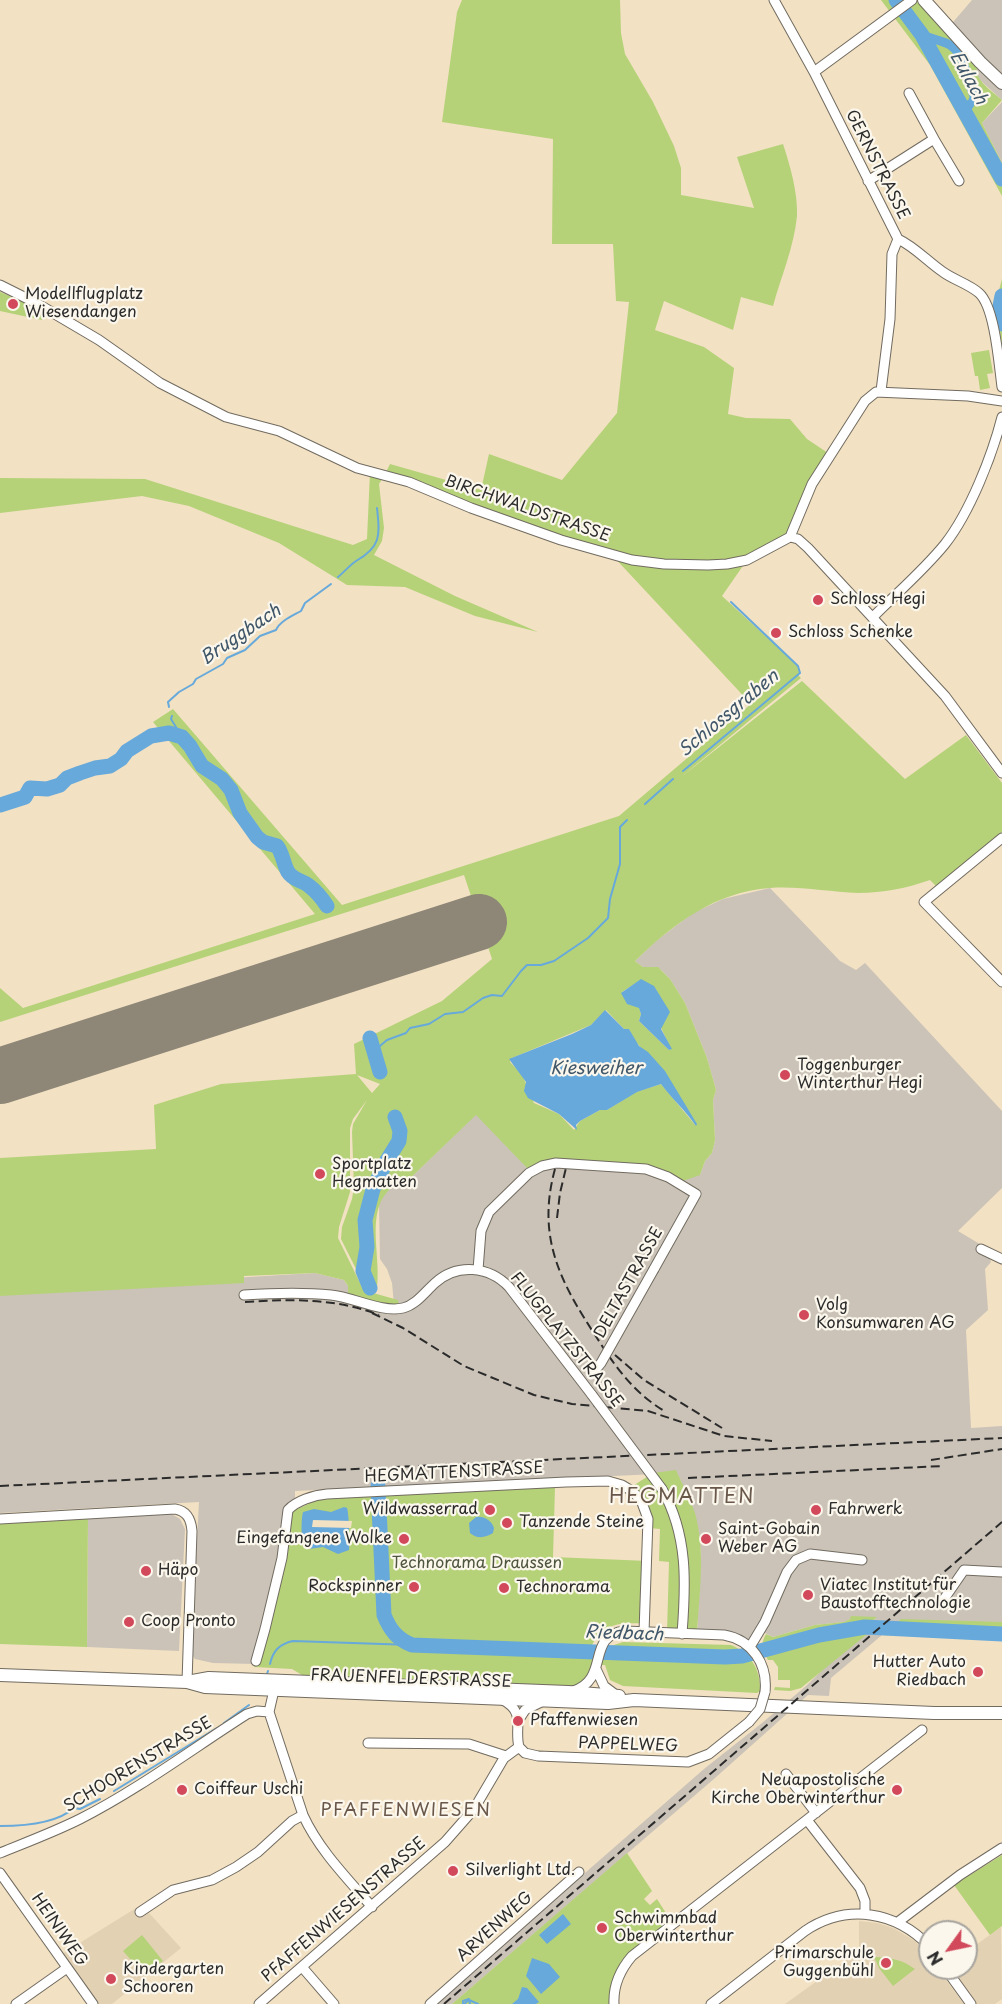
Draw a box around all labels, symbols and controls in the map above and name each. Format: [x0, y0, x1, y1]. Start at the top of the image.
water label: Eulach [945, 48, 991, 108]
street label: GERNSTRASSE [841, 107, 913, 223]
place label: Modellflugplatz Wiesendangen [25, 285, 143, 323]
marker: Modellflugplatz Wiesendangen [6, 297, 20, 311]
street label: BIRCHWALDSTRASSE [442, 472, 612, 546]
place label: Schloss Hegi [830, 590, 926, 610]
marker: Schloss Hegi [811, 593, 825, 607]
water label: Bruggbach [197, 600, 285, 670]
place label: Schloss Schenke [788, 623, 913, 643]
marker: Schloss Schenke [769, 626, 783, 640]
water label: Schlossgraben [675, 666, 783, 762]
place label: Toggenburger Winterthur Hegi [797, 1056, 923, 1094]
water label: Kiesweiher [550, 1058, 642, 1080]
marker: Toggenburger Winterthur Hegi [778, 1068, 792, 1082]
place label: Sportplatz Hegmatten [332, 1155, 417, 1193]
marker: Sportplatz Hegmatten [313, 1167, 327, 1181]
street label: DELTASTRASSE [591, 1224, 667, 1342]
street label: FLUGPLATZSTRASSE [506, 1269, 626, 1411]
place label: Volg Konsumwaren AG [816, 1296, 955, 1334]
marker: Volg Konsumwaren AG [797, 1308, 811, 1322]
street label: HEGMATTENSTRASSE [364, 1459, 544, 1487]
district label: HEGMATTEN [609, 1485, 755, 1509]
place label: Wildwasserrad [363, 1500, 478, 1520]
place label: Fahrwerk [828, 1500, 902, 1520]
marker: Wildwasserrad [483, 1503, 497, 1517]
marker: Fahrwerk [809, 1503, 823, 1517]
place label: Tanzende Steine [519, 1513, 644, 1533]
marker: Tanzende Steine [500, 1516, 514, 1530]
place label: Saint-Gobain Weber AG [718, 1520, 820, 1558]
place label: Eingefangene Wolke [236, 1529, 392, 1549]
marker: Eingefangene Wolke [397, 1532, 411, 1546]
marker: Saint-Gobain Weber AG [699, 1532, 713, 1546]
park label: Technorama Draussen [392, 1554, 562, 1574]
place label: Häpo [158, 1561, 198, 1581]
marker: Häpo [139, 1564, 153, 1578]
place label: Viatec Institut für Baustofftechnologie [820, 1576, 971, 1614]
place label: Rockspinner [308, 1577, 402, 1597]
place label: Technorama [516, 1578, 610, 1598]
marker: Rockspinner [407, 1580, 421, 1594]
marker: Technorama [497, 1581, 511, 1595]
marker: Viatec Institut für Baustofftechnologie [801, 1588, 815, 1602]
place label: Coop Pronto [141, 1612, 236, 1632]
marker: Coop Pronto [122, 1615, 136, 1629]
water label: Riedbach [584, 1622, 664, 1646]
place label: Hutter Auto Riedbach [873, 1653, 966, 1691]
marker: Hutter Auto Riedbach [971, 1665, 985, 1679]
street label: FRAUENFELDERSTRASSE [310, 1666, 512, 1692]
place label: Pfaffenwiesen [530, 1711, 638, 1731]
street label: SCHOORENSTRASSE [61, 1713, 215, 1817]
marker: Pfaffenwiesen [511, 1714, 525, 1728]
street label: PAPPELWEG [578, 1734, 678, 1756]
place label: Neuapostolische Kirche Oberwinterthur [711, 1771, 885, 1809]
place label: Coiffeur Uschi [194, 1780, 303, 1800]
marker: Coiffeur Uschi [175, 1783, 189, 1797]
marker: Neuapostolische Kirche Oberwinterthur [890, 1783, 904, 1797]
district label: PFAFFENWIESEN [320, 1800, 492, 1822]
street label: PFAFFENWIESENSTRASSE [258, 1834, 430, 1986]
place label: Silverlight Ltd. [465, 1861, 575, 1881]
marker: Silverlight Ltd. [446, 1864, 460, 1878]
street label: ARVENWEG [453, 1888, 537, 1966]
street label: HEINIWEG [27, 1890, 91, 1970]
place label: Schwimmbad Oberwinterthur [614, 1909, 734, 1947]
north arrow [918, 1920, 978, 1980]
marker: Schwimmbad Oberwinterthur [595, 1921, 609, 1935]
place label: Primarschule Guggenbühl [774, 1944, 874, 1982]
text: N [921, 1947, 948, 1971]
marker: Primarschule Guggenbühl [879, 1956, 893, 1970]
place label: Kindergarten Schooren [123, 1960, 224, 1998]
marker: Kindergarten Schooren [104, 1972, 118, 1986]

